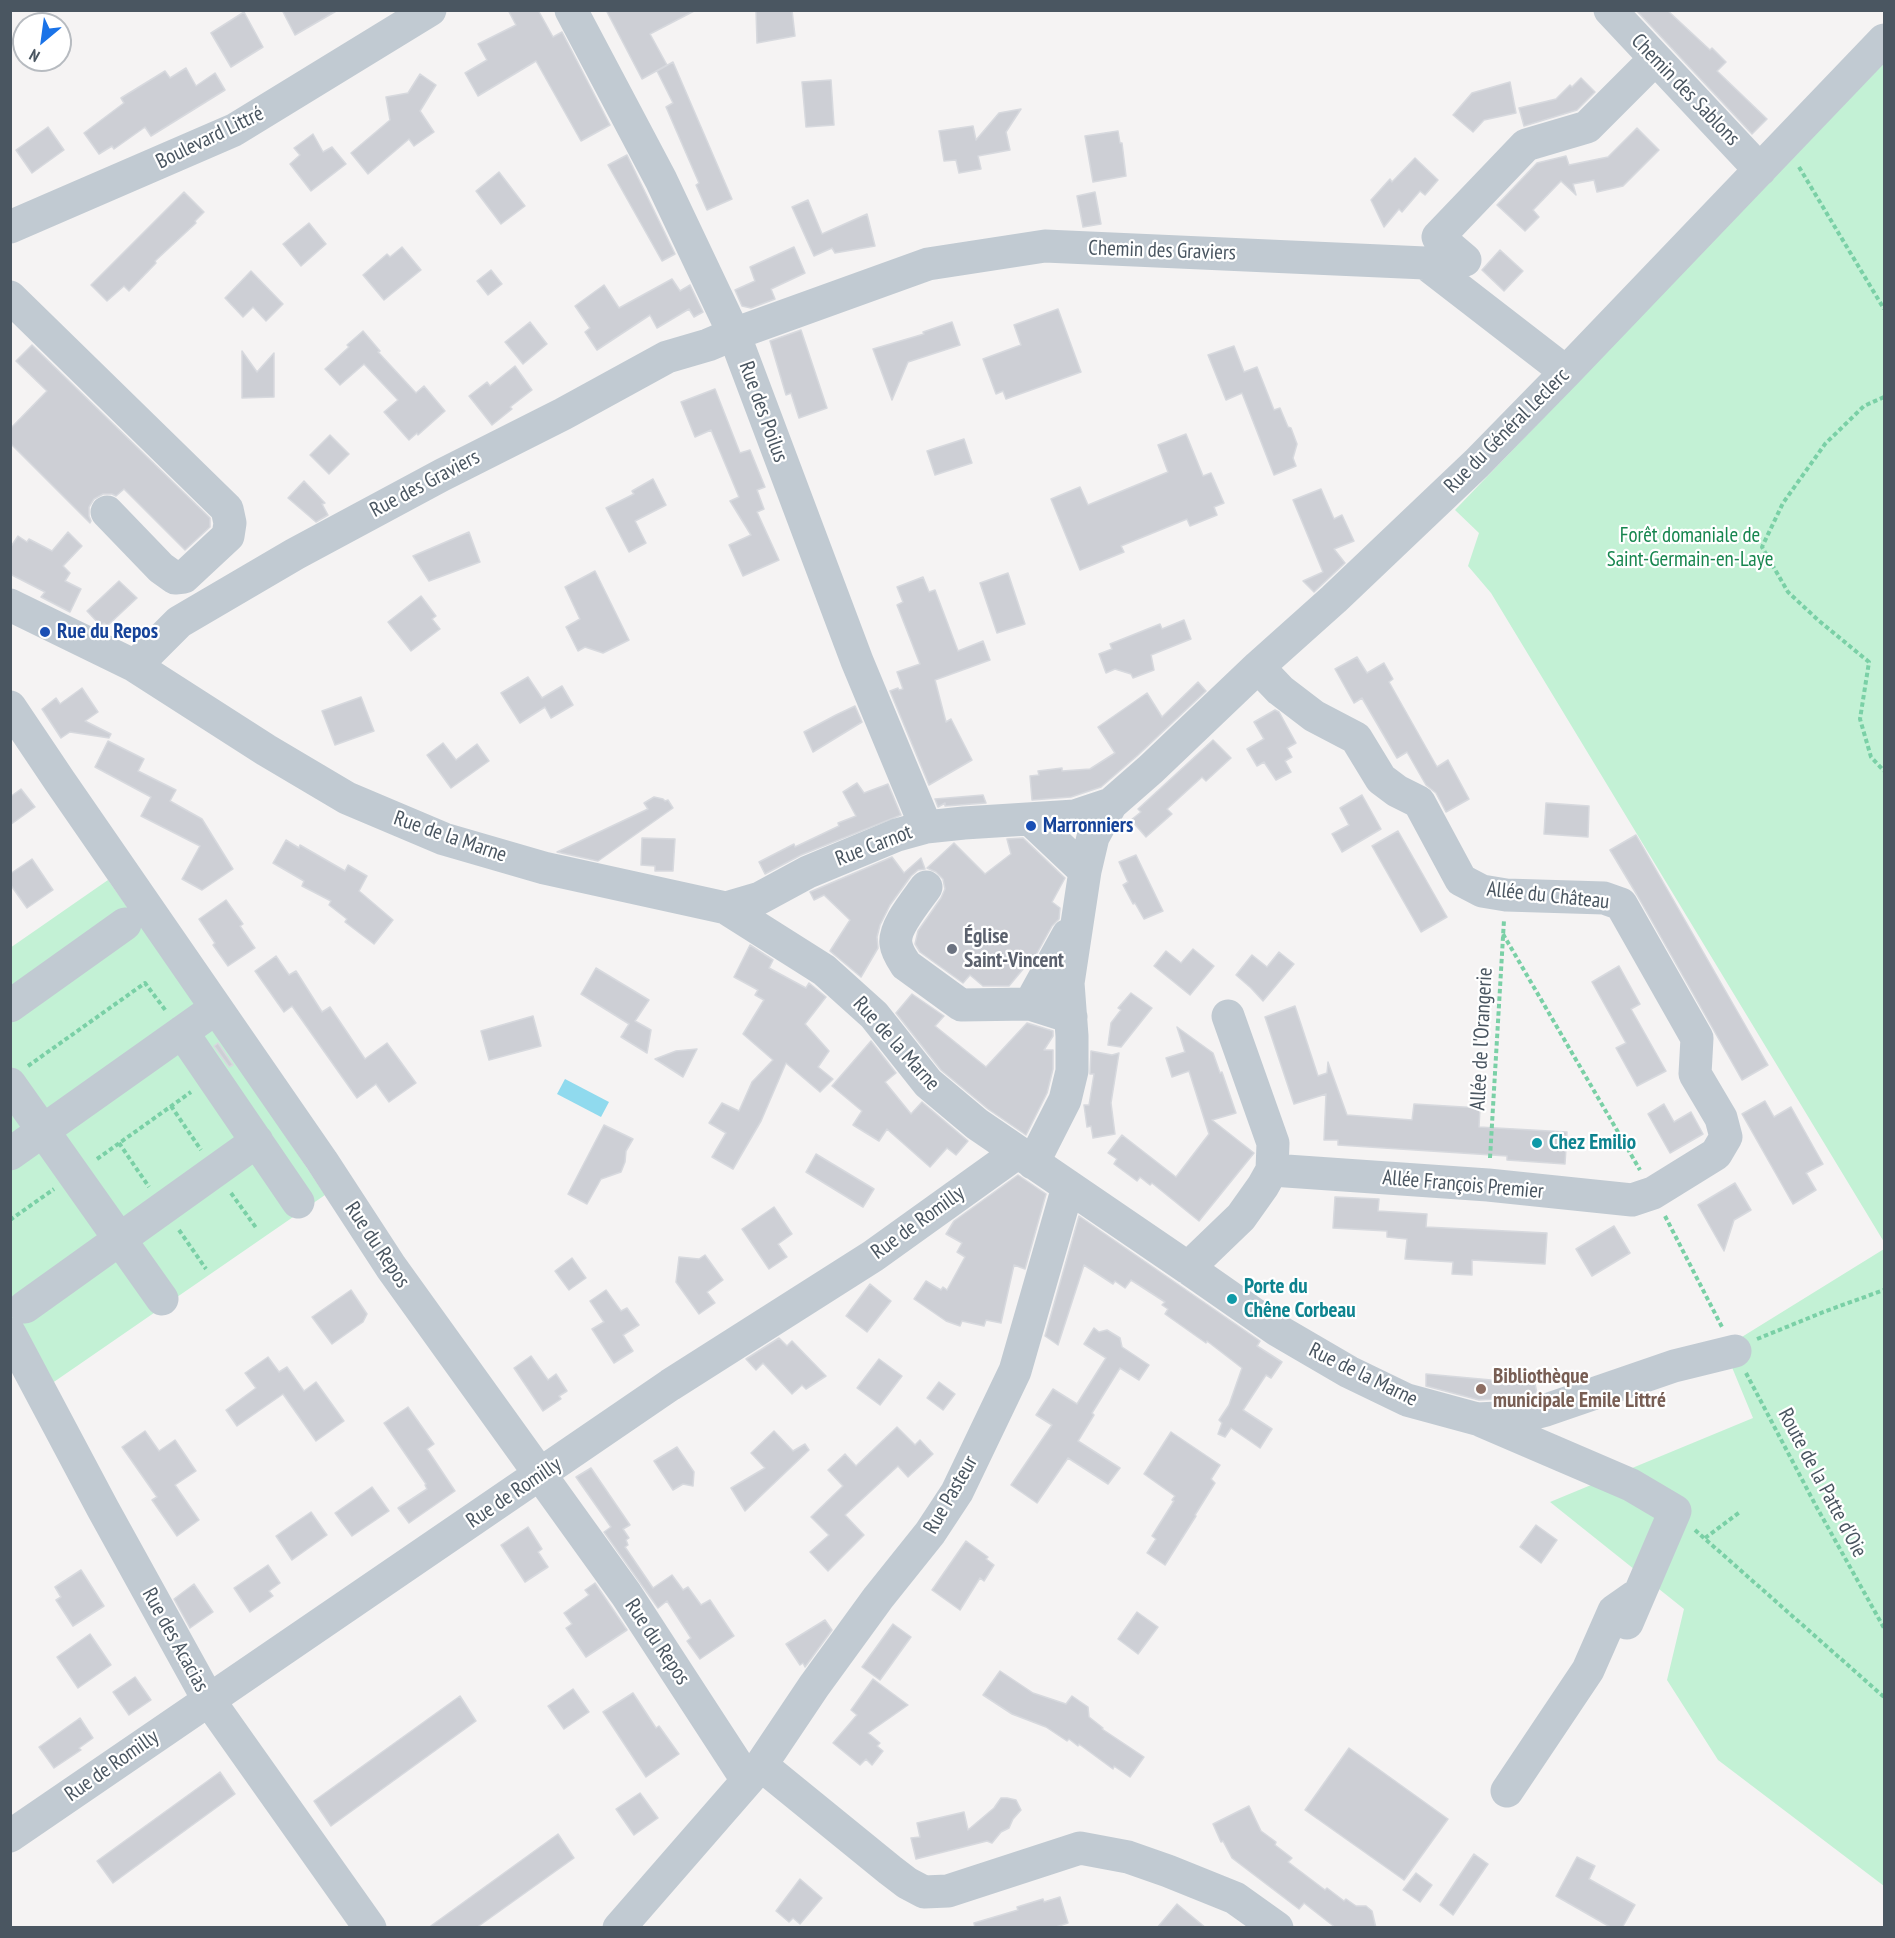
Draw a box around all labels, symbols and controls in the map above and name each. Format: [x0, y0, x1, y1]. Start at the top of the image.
north arrow [12, 12, 72, 72]
street label: Chemin des Sablons [1625, 29, 1745, 151]
text: N [26, 45, 43, 67]
street label: Boulevard Littré [152, 101, 268, 175]
street label: Chemin des Graviers [1088, 236, 1236, 266]
street label: Rue des Poilus [733, 358, 793, 466]
street label: Rue du Général Leclerc [1439, 363, 1575, 499]
street label: Rue des Graviers [366, 445, 484, 523]
park label: Forêt domaniale de Saint-Germain-en-Laye [1607, 523, 1773, 573]
place label: Rue du Repos [57, 619, 158, 645]
marker: Rue du Repos [38, 625, 52, 639]
street label: Rue de la Marne [390, 806, 510, 868]
place label: Marronniers [1043, 813, 1133, 839]
marker: Marronniers [1024, 819, 1038, 833]
street label: Rue Carnot [832, 820, 916, 872]
street label: Allée du Château [1485, 877, 1611, 915]
place label: Église Saint-Vincent [964, 924, 1064, 974]
marker: Église Saint-Vincent [945, 942, 959, 956]
street label: Allée de l'Orangerie [1466, 967, 1498, 1111]
street label: Rue de la Marne [847, 992, 945, 1096]
place label: Chez Emilio [1549, 1130, 1636, 1156]
marker: Chez Emilio [1530, 1136, 1544, 1150]
street label: Allée François Premier [1381, 1165, 1545, 1205]
street label: Rue de Romilly [867, 1181, 969, 1265]
street label: Rue du Repos [339, 1197, 415, 1293]
place label: Porte du Chêne Corbeau [1244, 1274, 1356, 1324]
marker: Porte du Chêne Corbeau [1225, 1292, 1239, 1306]
street label: Rue de la Marne [1305, 1338, 1421, 1412]
place label: Bibliothèque municipale Emile Littré [1493, 1364, 1666, 1414]
marker: Bibliothèque municipale Emile Littré [1474, 1382, 1488, 1396]
street label: Route de la Patte d'Oie [1772, 1404, 1872, 1562]
street label: Rue de Romilly [462, 1452, 566, 1534]
street label: Rue Pasteur [919, 1452, 983, 1538]
street label: Rue des Acacias [136, 1584, 214, 1696]
street label: Rue du Repos [619, 1594, 695, 1690]
street label: Rue de Romilly [60, 1724, 164, 1808]

